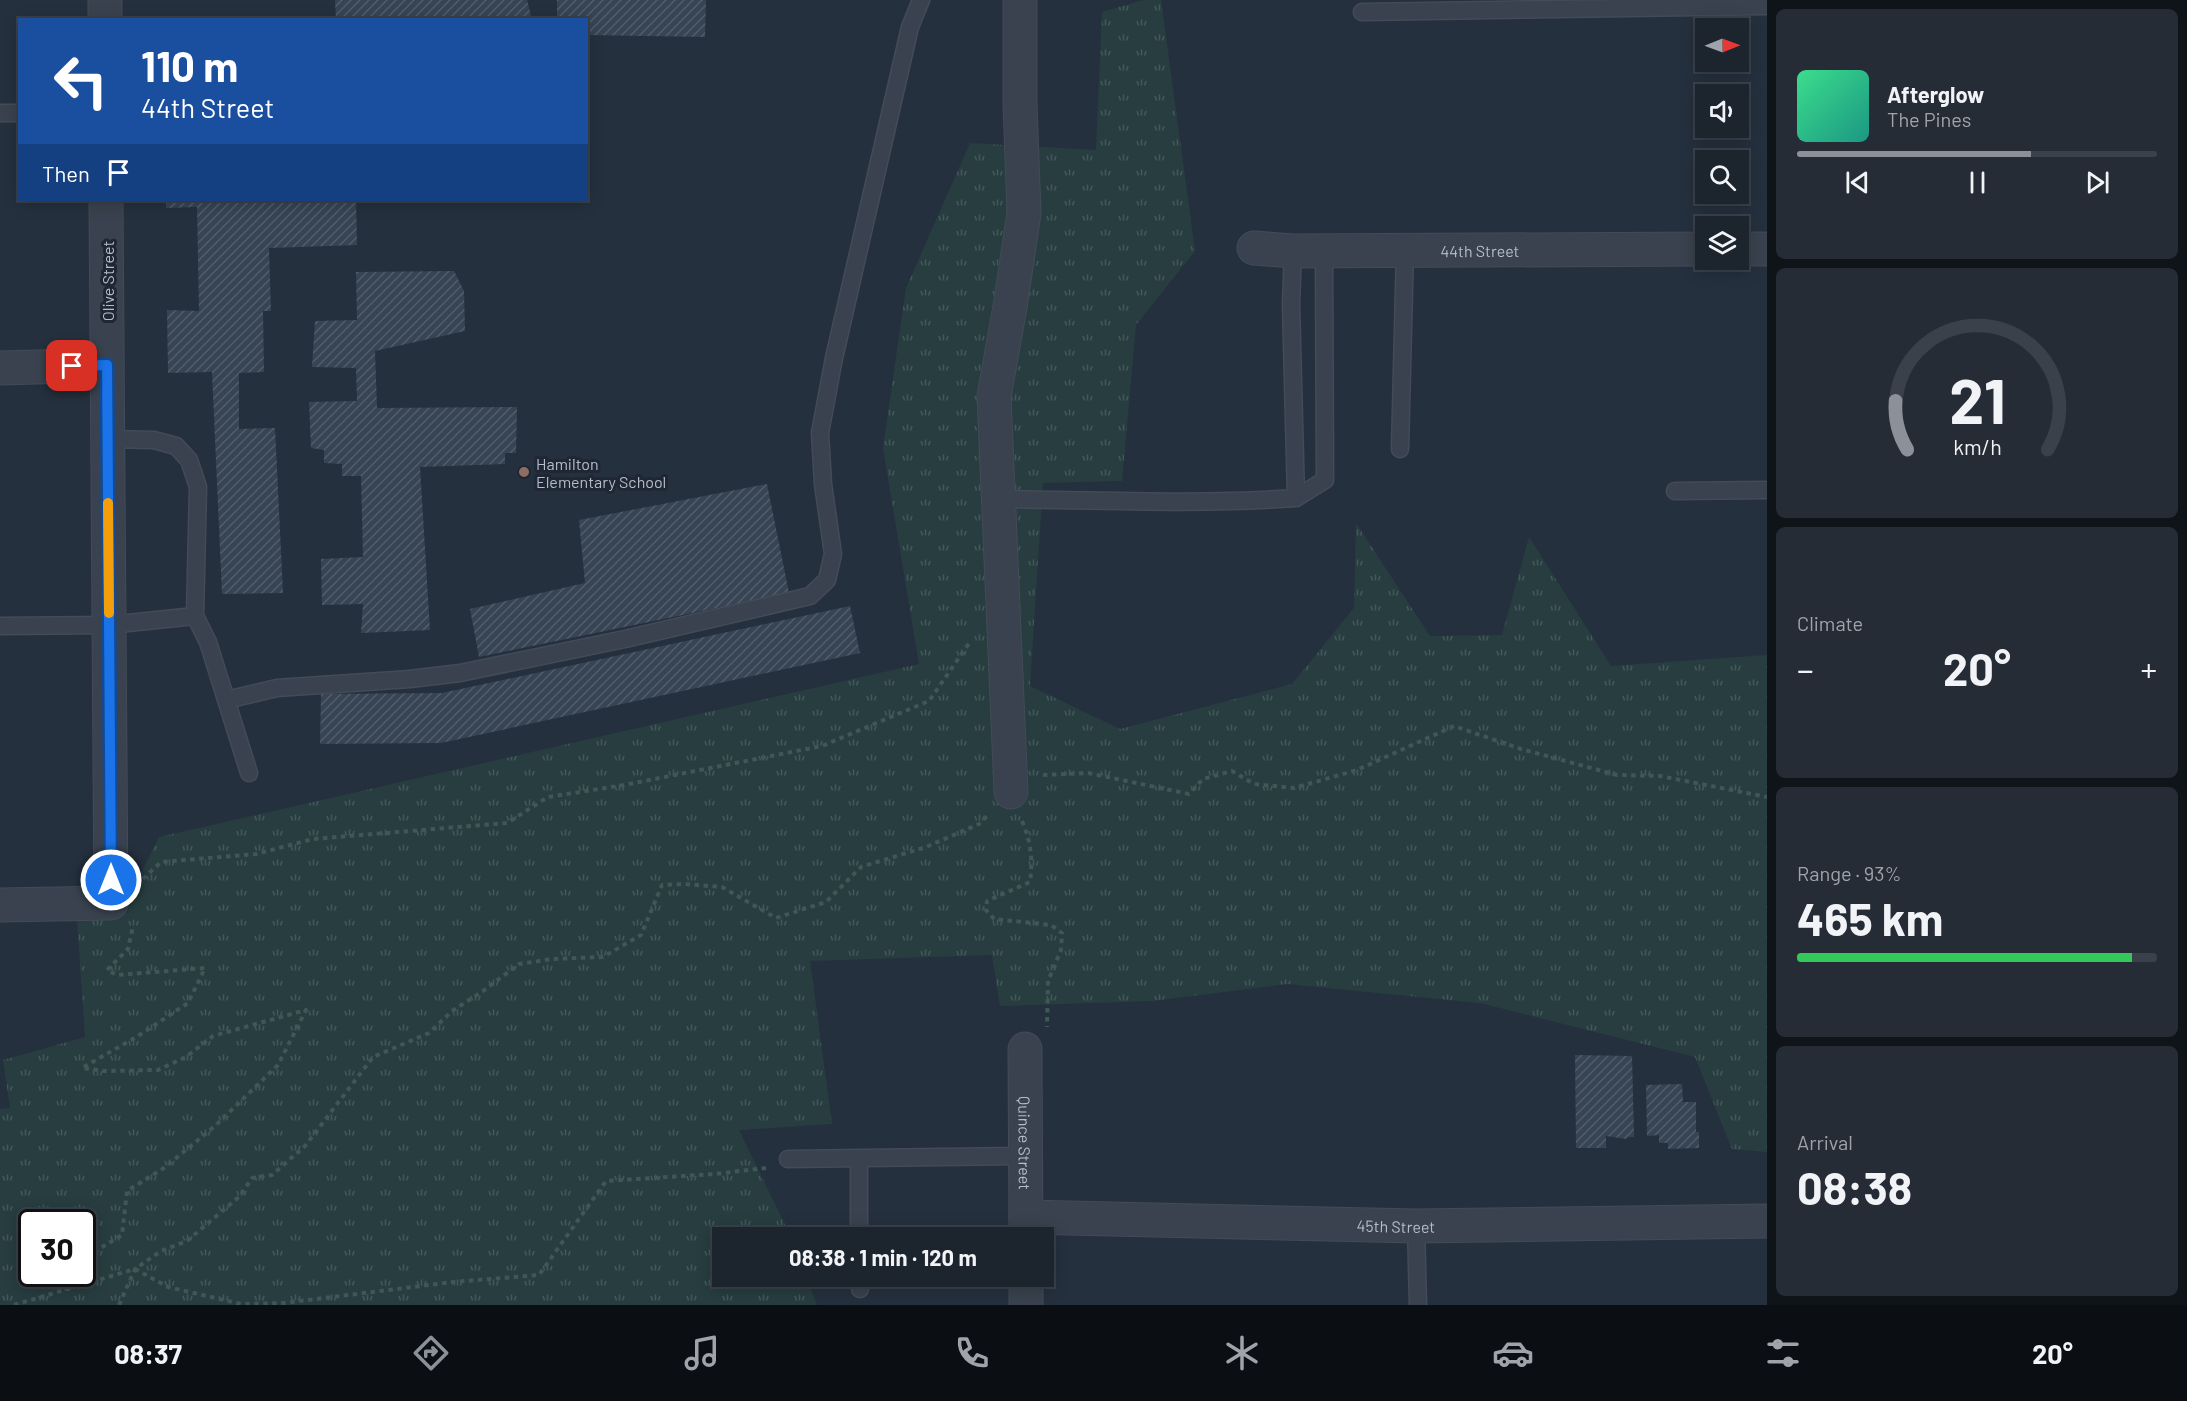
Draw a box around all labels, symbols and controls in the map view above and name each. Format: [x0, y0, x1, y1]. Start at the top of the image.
north arrow [1695, 18, 1749, 72]
map controls [1695, 18, 1749, 270]
text: 110 m [141, 40, 238, 90]
icon: left [42, 42, 120, 120]
text: Afterglow [1887, 81, 1984, 107]
button: sound [1695, 84, 1749, 138]
text: 44th Street [141, 91, 274, 123]
text: The Pines [1887, 107, 1971, 131]
button: search [1695, 150, 1749, 204]
icon: arrive [102, 156, 135, 189]
text: Then [42, 160, 90, 186]
icon: previous [1841, 166, 1874, 199]
icon: pause [1961, 166, 1994, 199]
icon: next [2081, 166, 2114, 199]
button: layers [1695, 216, 1749, 270]
street label: 44th Street [1440, 240, 1519, 260]
street label: Olive Street [98, 241, 117, 321]
pin [46, 340, 97, 391]
icon: arrive [55, 349, 88, 382]
text: 21 [1949, 362, 2005, 436]
text: km/h [1953, 435, 2001, 460]
place label: Hamilton Elementary School [536, 454, 666, 491]
marker: Hamilton Elementary School [517, 465, 531, 479]
text: Climate [1797, 611, 1863, 635]
text: 20° [1943, 641, 2011, 695]
text: − [1797, 649, 1814, 689]
text: + [2141, 649, 2157, 689]
position arrow [79, 848, 143, 912]
text: Range · 93% [1797, 861, 1901, 885]
text: 465 km [1797, 891, 1943, 945]
street label: Quince Street [1016, 1096, 1035, 1190]
text: Arrival [1797, 1130, 1853, 1154]
text: 08:38 [1797, 1160, 1912, 1214]
speed limit sign: 30 [18, 1209, 96, 1287]
street label: 45th Street [1356, 1215, 1435, 1236]
text: 08:38 · 1 min · 120 m [789, 1244, 977, 1270]
icon: directions [410, 1332, 452, 1374]
icon: music [681, 1332, 723, 1374]
icon: phone [951, 1332, 993, 1374]
icon: climate [1221, 1332, 1263, 1374]
icon: car [1492, 1332, 1534, 1374]
icon: filters [1762, 1332, 1804, 1374]
text: 08:37 [114, 1337, 182, 1369]
text: 20° [2032, 1337, 2073, 1369]

